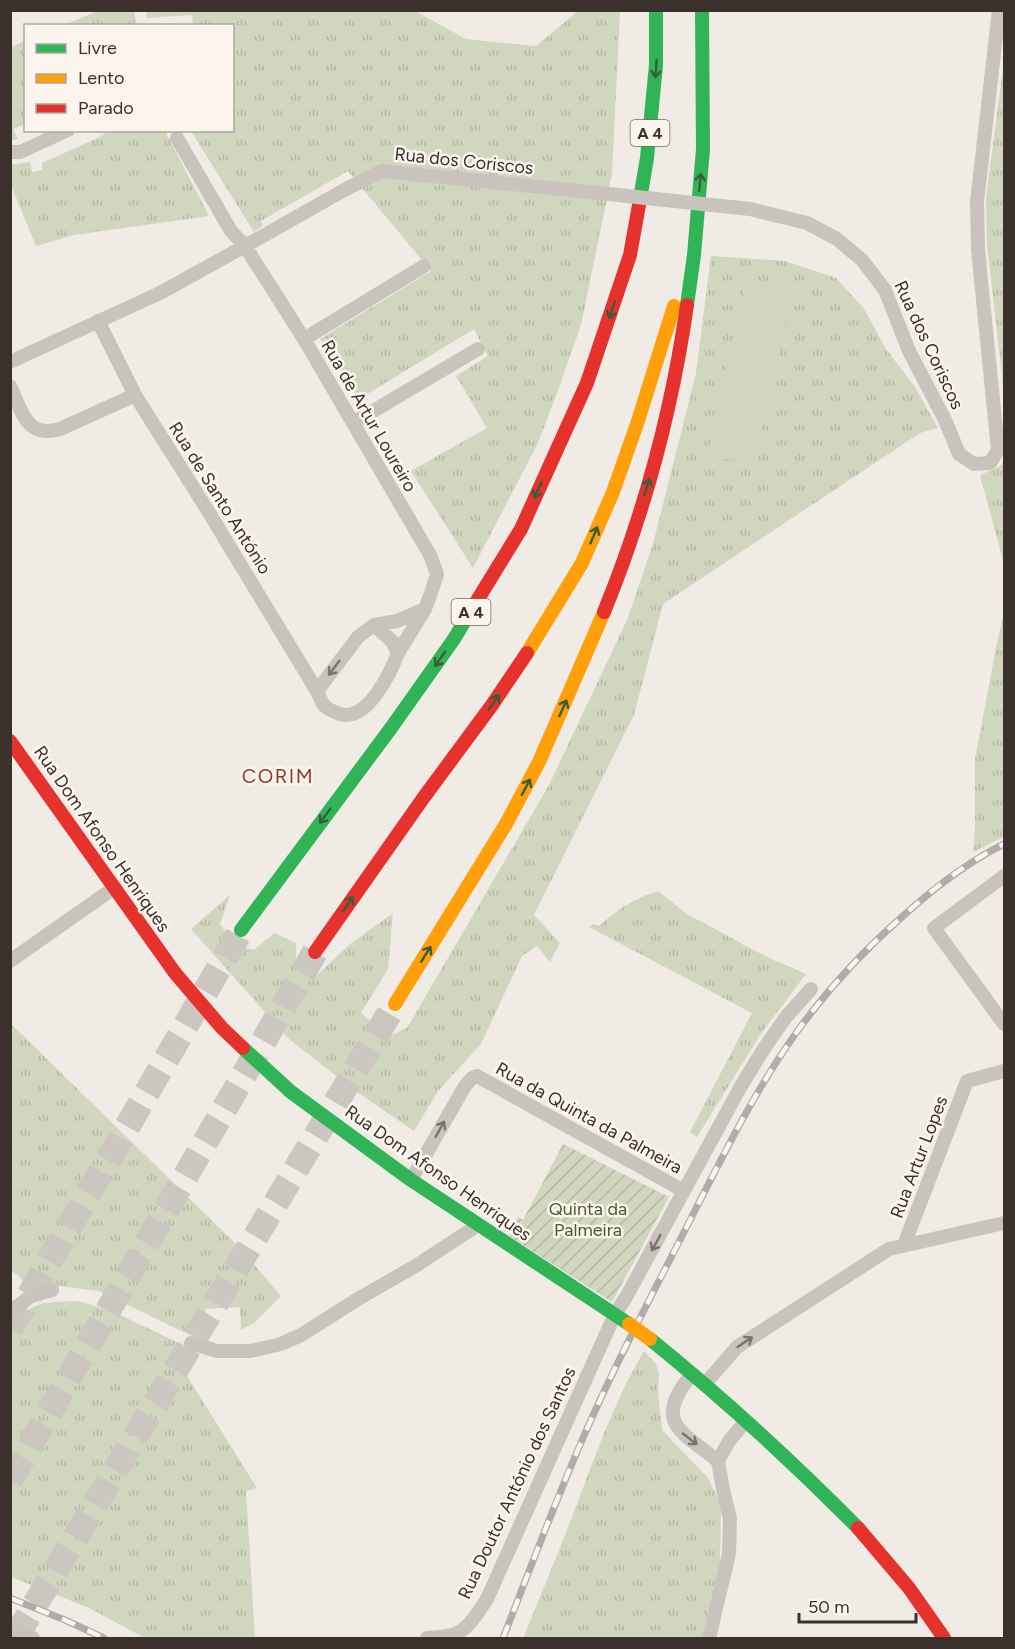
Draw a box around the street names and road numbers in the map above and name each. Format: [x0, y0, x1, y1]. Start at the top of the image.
road number: A 4 [630, 120, 670, 146]
street label: Rua dos Coriscos [394, 143, 534, 179]
street label: Rua dos Coriscos [890, 277, 968, 413]
street label: Rua de Artur Loureiro [317, 336, 421, 496]
street label: Rua de Santo António [164, 418, 276, 578]
road number: A 4 [452, 599, 490, 625]
street label: Rua Dom Afonso Henriques [29, 742, 175, 936]
street label: Rua da Quinta da Palmeira [492, 1057, 686, 1179]
street label: Rua Artur Lopes [886, 1093, 952, 1221]
street label: Rua Dom Afonso Henriques [341, 1100, 535, 1246]
street label: Rua Doutor António dos Santos [453, 1363, 581, 1603]

